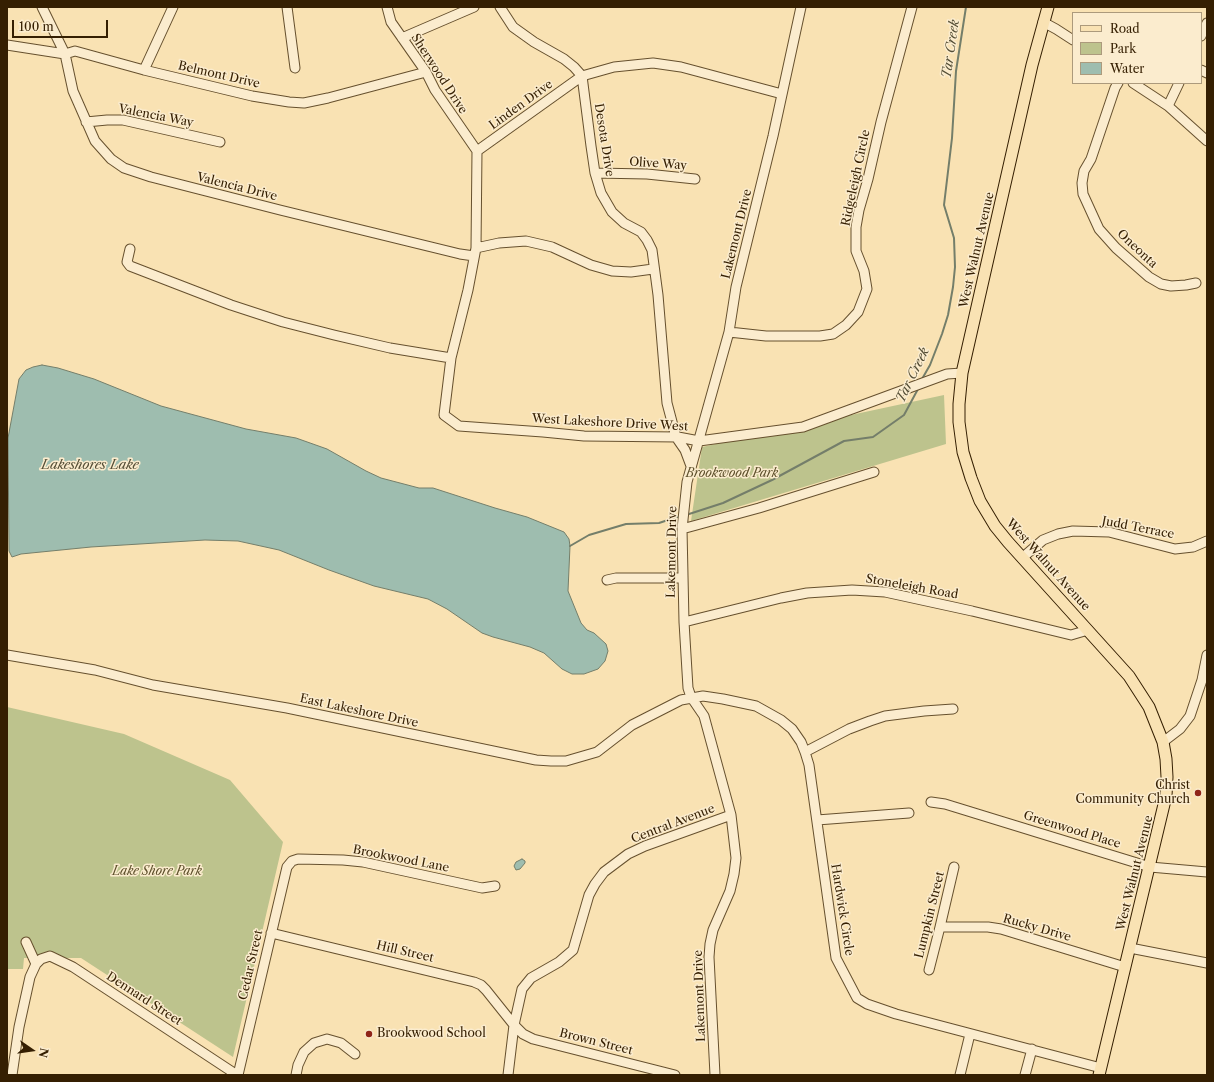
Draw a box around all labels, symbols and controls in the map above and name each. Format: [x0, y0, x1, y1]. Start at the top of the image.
scale bar [14, 12, 110, 38]
legend [1072, 12, 1202, 84]
text: 100 m [19, 19, 54, 34]
water label: Tar Creek [939, 19, 963, 79]
text: Road [1110, 21, 1140, 36]
street label: Sherwood Drive [408, 31, 470, 117]
text: Park [1110, 41, 1136, 56]
street label: Belmont Drive [177, 59, 261, 91]
text: Water [1110, 61, 1144, 76]
street label: Linden Drive [486, 77, 556, 133]
street label: Valencia Way [117, 102, 195, 130]
street label: Desota Drive [591, 102, 617, 178]
street label: Ridgeleigh Circle [839, 129, 873, 227]
street label: Olive Way [629, 155, 687, 173]
street label: Valencia Drive [195, 170, 279, 204]
street label: Lakemont Drive [719, 188, 755, 280]
street label: West Walnut Avenue [957, 191, 997, 309]
street label: Oneonta [1114, 227, 1160, 271]
water label: Tar Creek [893, 345, 933, 405]
street label: West Lakeshore Drive West [532, 412, 688, 434]
water label: Lakeshores Lake [41, 457, 139, 473]
park label: Brookwood Park [686, 467, 778, 481]
street label: Lakemont Drive [664, 506, 680, 598]
street label: Judd Terrace [1101, 514, 1175, 542]
street label: West Walnut Avenue [1003, 516, 1093, 614]
street label: Stoneleigh Road [865, 572, 959, 602]
street label: East Lakeshore Drive [298, 691, 420, 731]
place label: Christ Community Church [1076, 779, 1190, 807]
marker: Christ Community Church [1193, 788, 1203, 798]
street label: Central Avenue [629, 801, 717, 847]
street label: Greenwood Place [1022, 808, 1122, 852]
street label: West Walnut Avenue [1114, 814, 1156, 932]
street label: Brookwood Lane [352, 843, 450, 875]
street label: Hardwick Circle [828, 863, 856, 957]
park label: Lake Shore Park [112, 865, 202, 879]
street label: Lumpkin Street [912, 870, 948, 960]
street label: Rucky Drive [1001, 911, 1073, 945]
street label: Cedar Street [236, 928, 266, 1002]
street label: Hill Street [375, 938, 435, 966]
street label: Lakemont Drive [691, 950, 709, 1042]
street label: Dennard Street [104, 969, 184, 1029]
street label: Brown Street [558, 1026, 634, 1058]
place label: Brookwood School [377, 1027, 486, 1041]
marker: Brookwood School [364, 1029, 374, 1039]
north arrow [12, 1030, 52, 1070]
text: N [36, 1046, 52, 1059]

